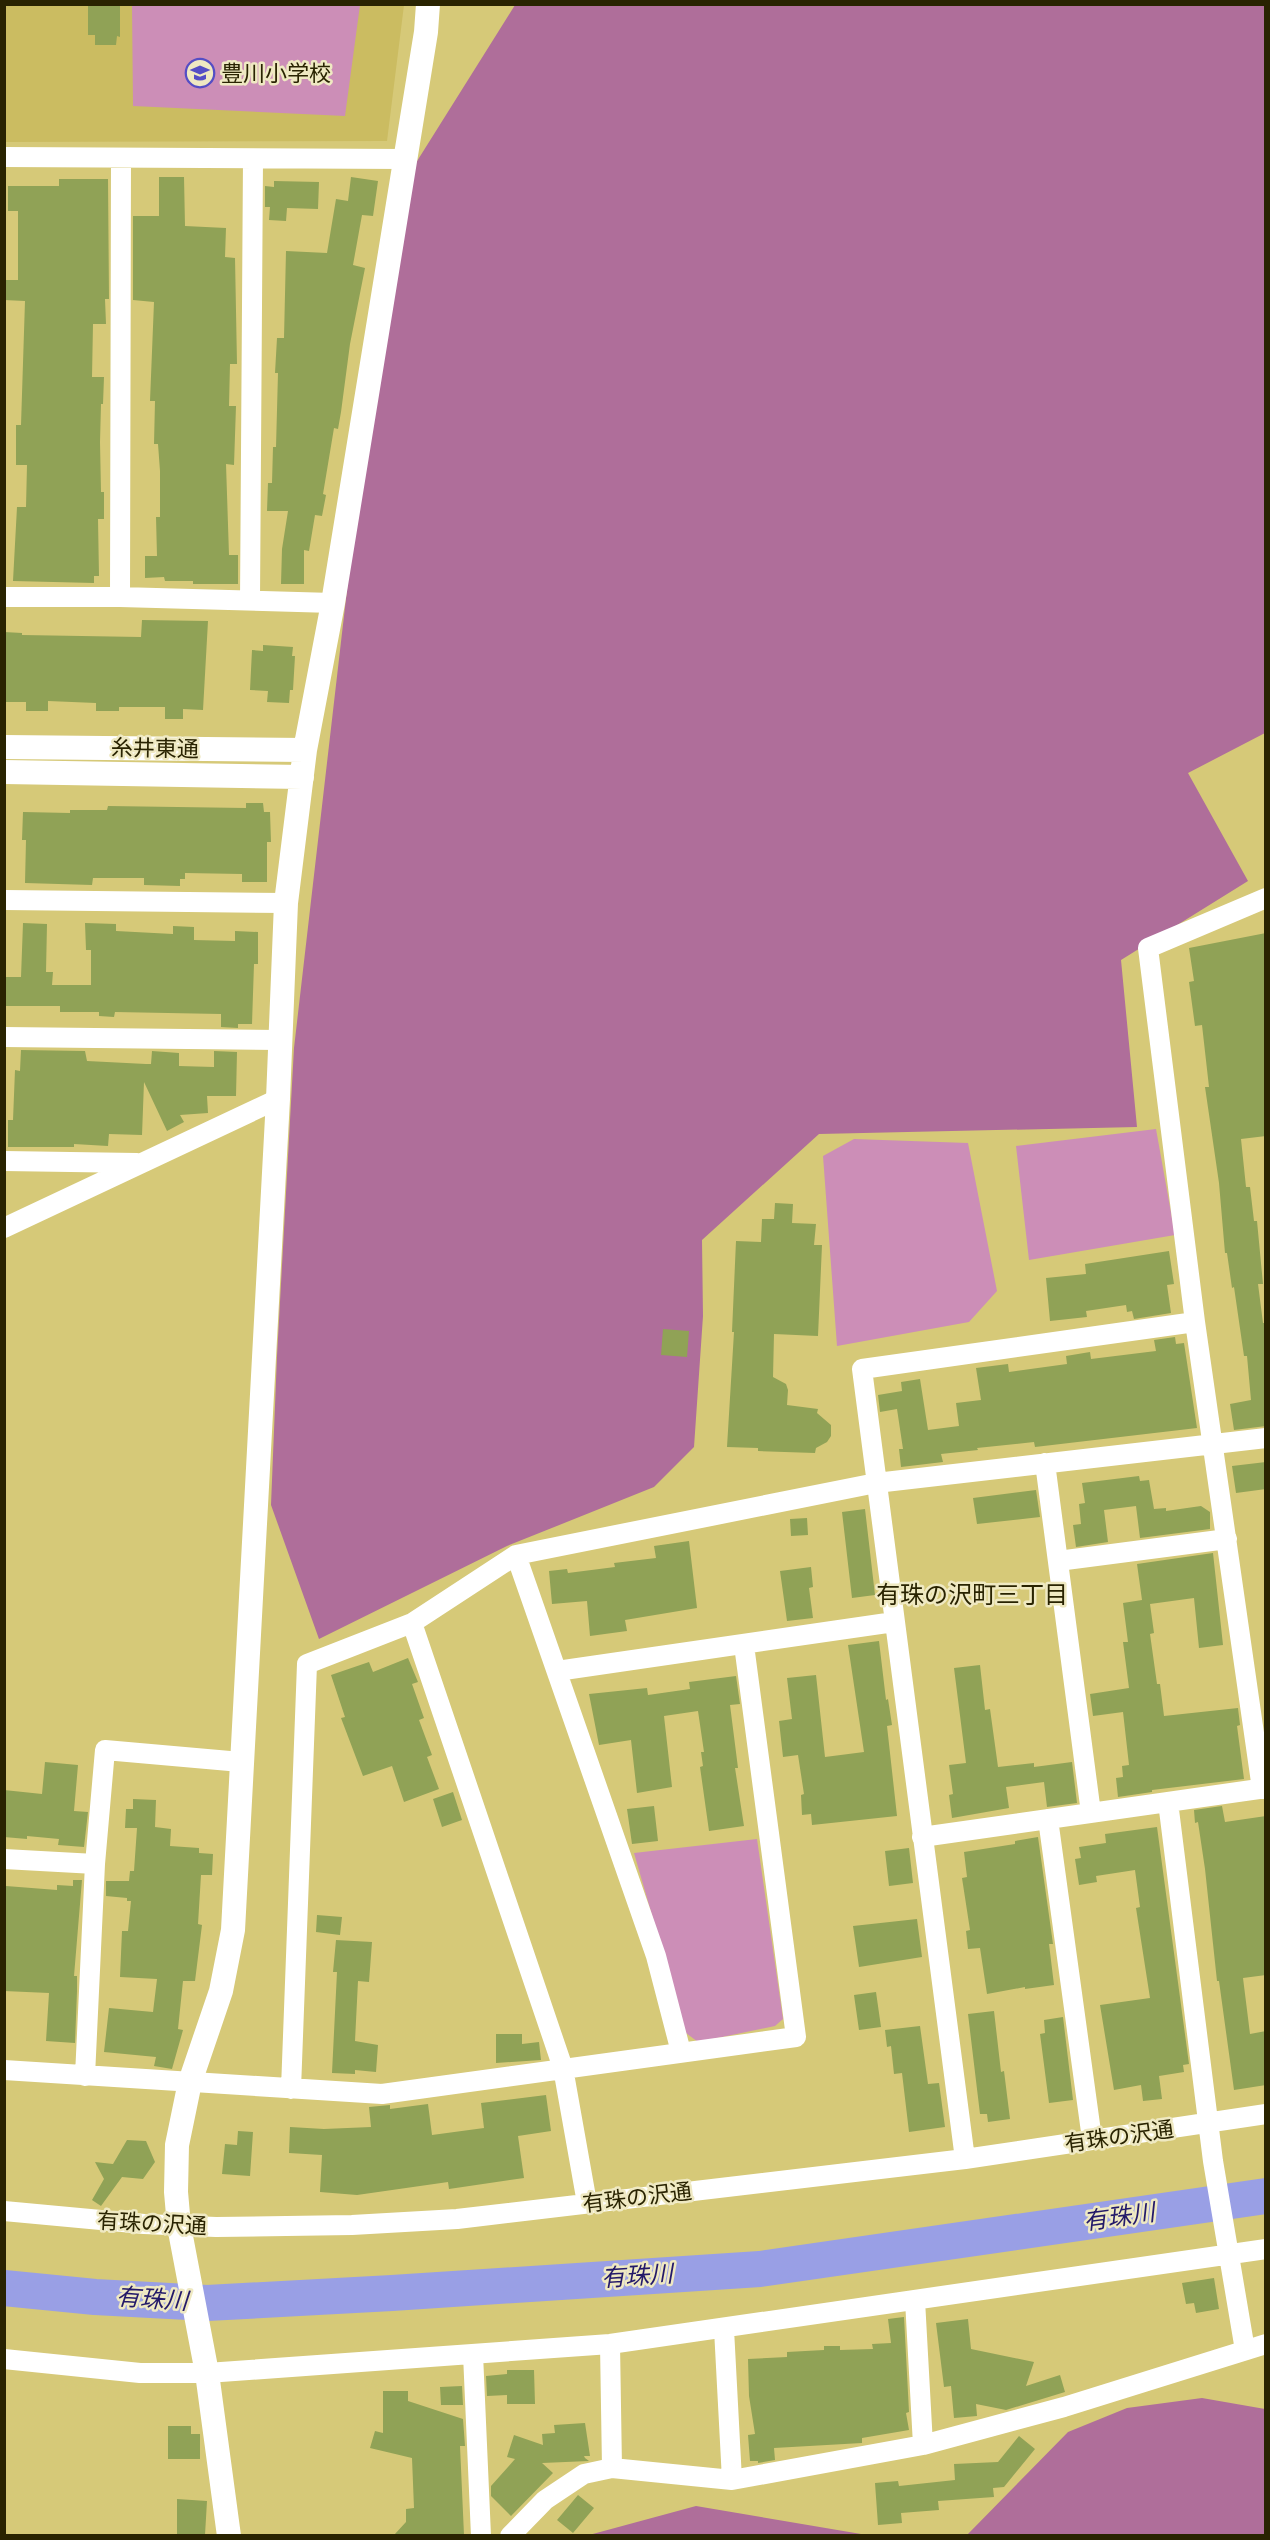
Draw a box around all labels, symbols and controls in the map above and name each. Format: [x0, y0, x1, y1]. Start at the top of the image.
school or university icon: 豊川小学校 [184, 57, 216, 89]
place label: 豊川小学校 [221, 61, 331, 87]
street label: 糸井東通 [111, 735, 199, 763]
district label: 有珠の沢町三丁目 [876, 1581, 1068, 1609]
street label: 有珠の沢通 [1063, 2116, 1175, 2158]
street label: 有珠の沢通 [581, 2178, 693, 2218]
water label: 有珠川 [1081, 2198, 1160, 2236]
street label: 有珠の沢通 [96, 2208, 208, 2240]
water label: 有珠川 [600, 2259, 677, 2292]
water label: 有珠川 [115, 2283, 192, 2316]

